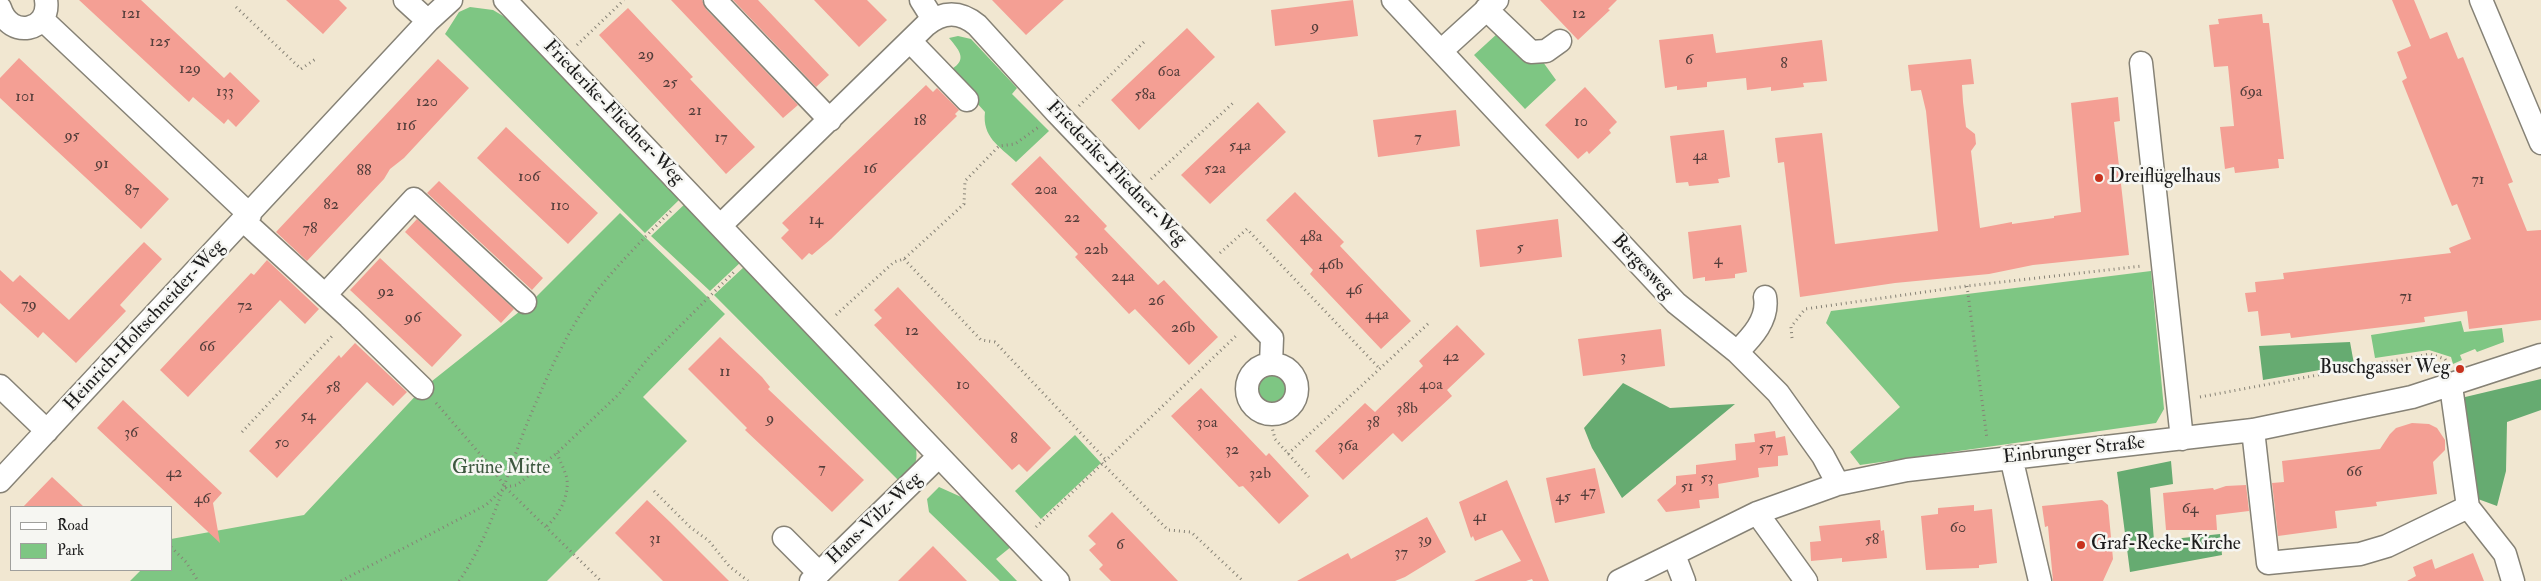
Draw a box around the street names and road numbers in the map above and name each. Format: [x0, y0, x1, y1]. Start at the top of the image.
street label: Friederike-Fliedner-Weg [538, 36, 688, 190]
street label: Friederike-Fliedner-Weg [1041, 97, 1191, 251]
street label: Bergesweg [1606, 230, 1678, 304]
street label: Heinrich-Holtschneider-Weg [60, 236, 230, 416]
street label: Einbrunger Straße [2002, 432, 2146, 470]
street label: Hans-Vilz-Weg [823, 468, 927, 570]

